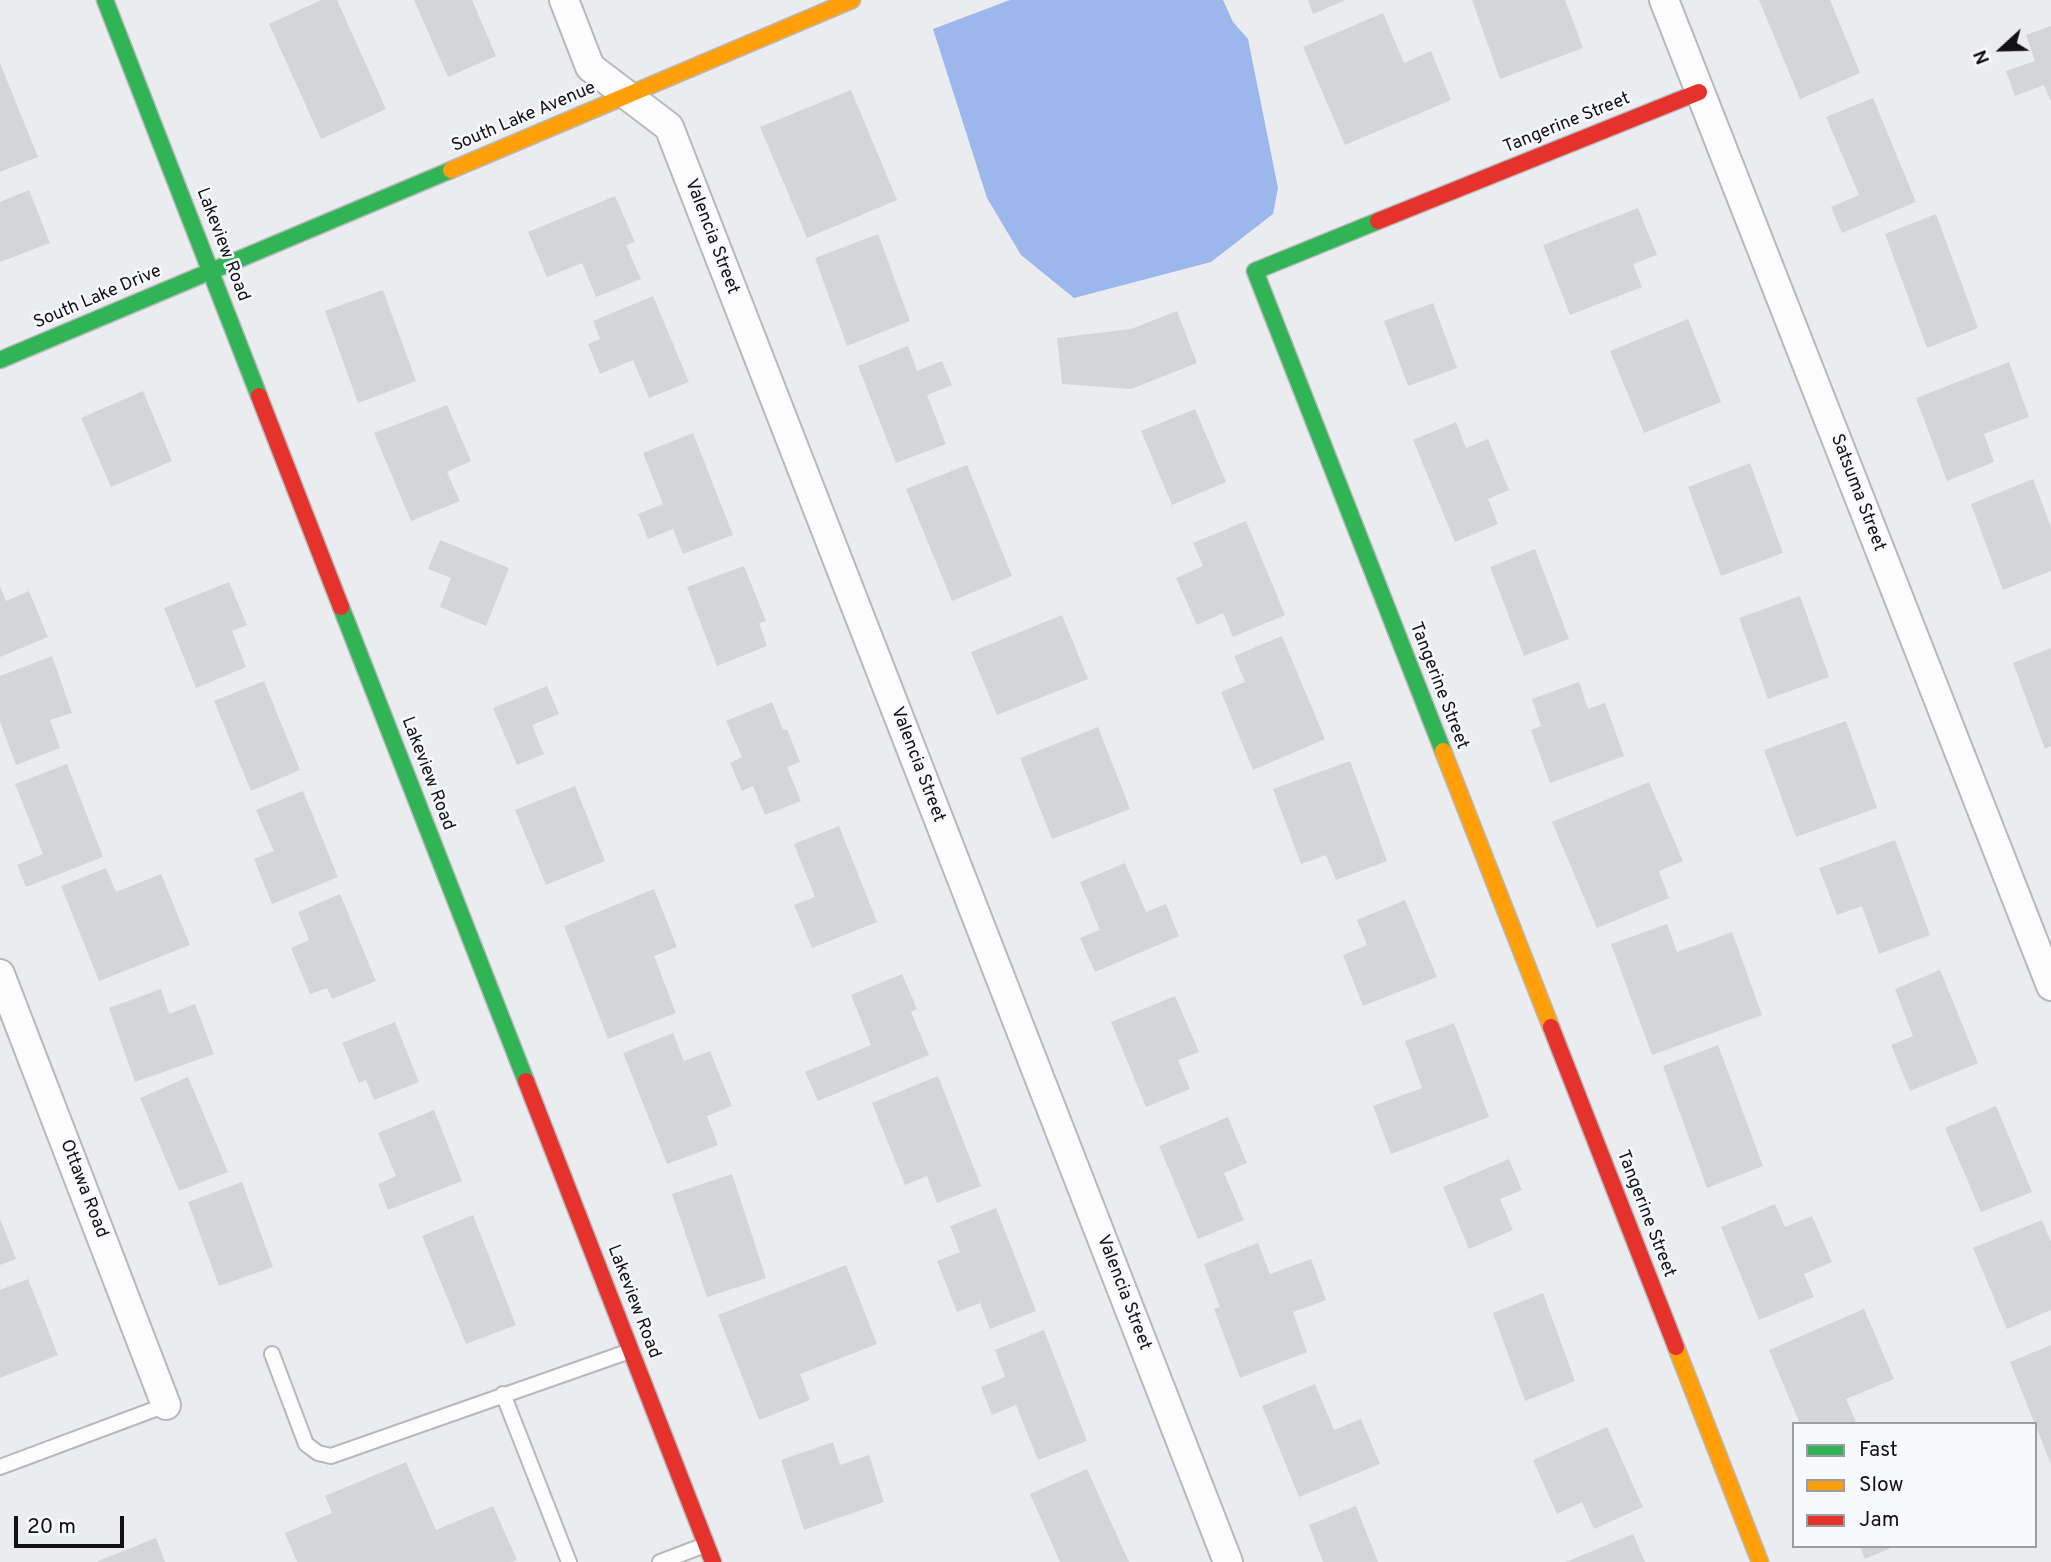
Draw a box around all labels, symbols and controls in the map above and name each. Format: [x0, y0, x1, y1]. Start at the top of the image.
north arrow [1967, 14, 2037, 84]
text: N [1969, 46, 1996, 68]
street label: South Lake Avenue [449, 78, 599, 158]
street label: Tangerine Street [1501, 89, 1633, 159]
street label: Valencia Street [679, 176, 743, 298]
street label: Lakeview Road [190, 185, 254, 305]
street label: South Lake Drive [31, 261, 165, 335]
street label: Satsuma Street [1825, 431, 1889, 555]
street label: Tangerine Street [1404, 619, 1472, 753]
street label: Valencia Street [885, 704, 949, 826]
street label: Lakeview Road [395, 714, 459, 834]
street label: Ottawa Road [54, 1137, 112, 1241]
street label: Tangerine Street [1611, 1147, 1679, 1281]
street label: Valencia Street [1091, 1232, 1155, 1354]
street label: Lakeview Road [601, 1242, 665, 1362]
legend [1792, 1422, 2037, 1548]
text: Fast [1859, 1437, 1898, 1464]
text: Slow [1859, 1472, 1904, 1499]
scale bar [18, 1502, 128, 1546]
text: Jam [1859, 1507, 1900, 1534]
text: 20 m [27, 1514, 76, 1541]

